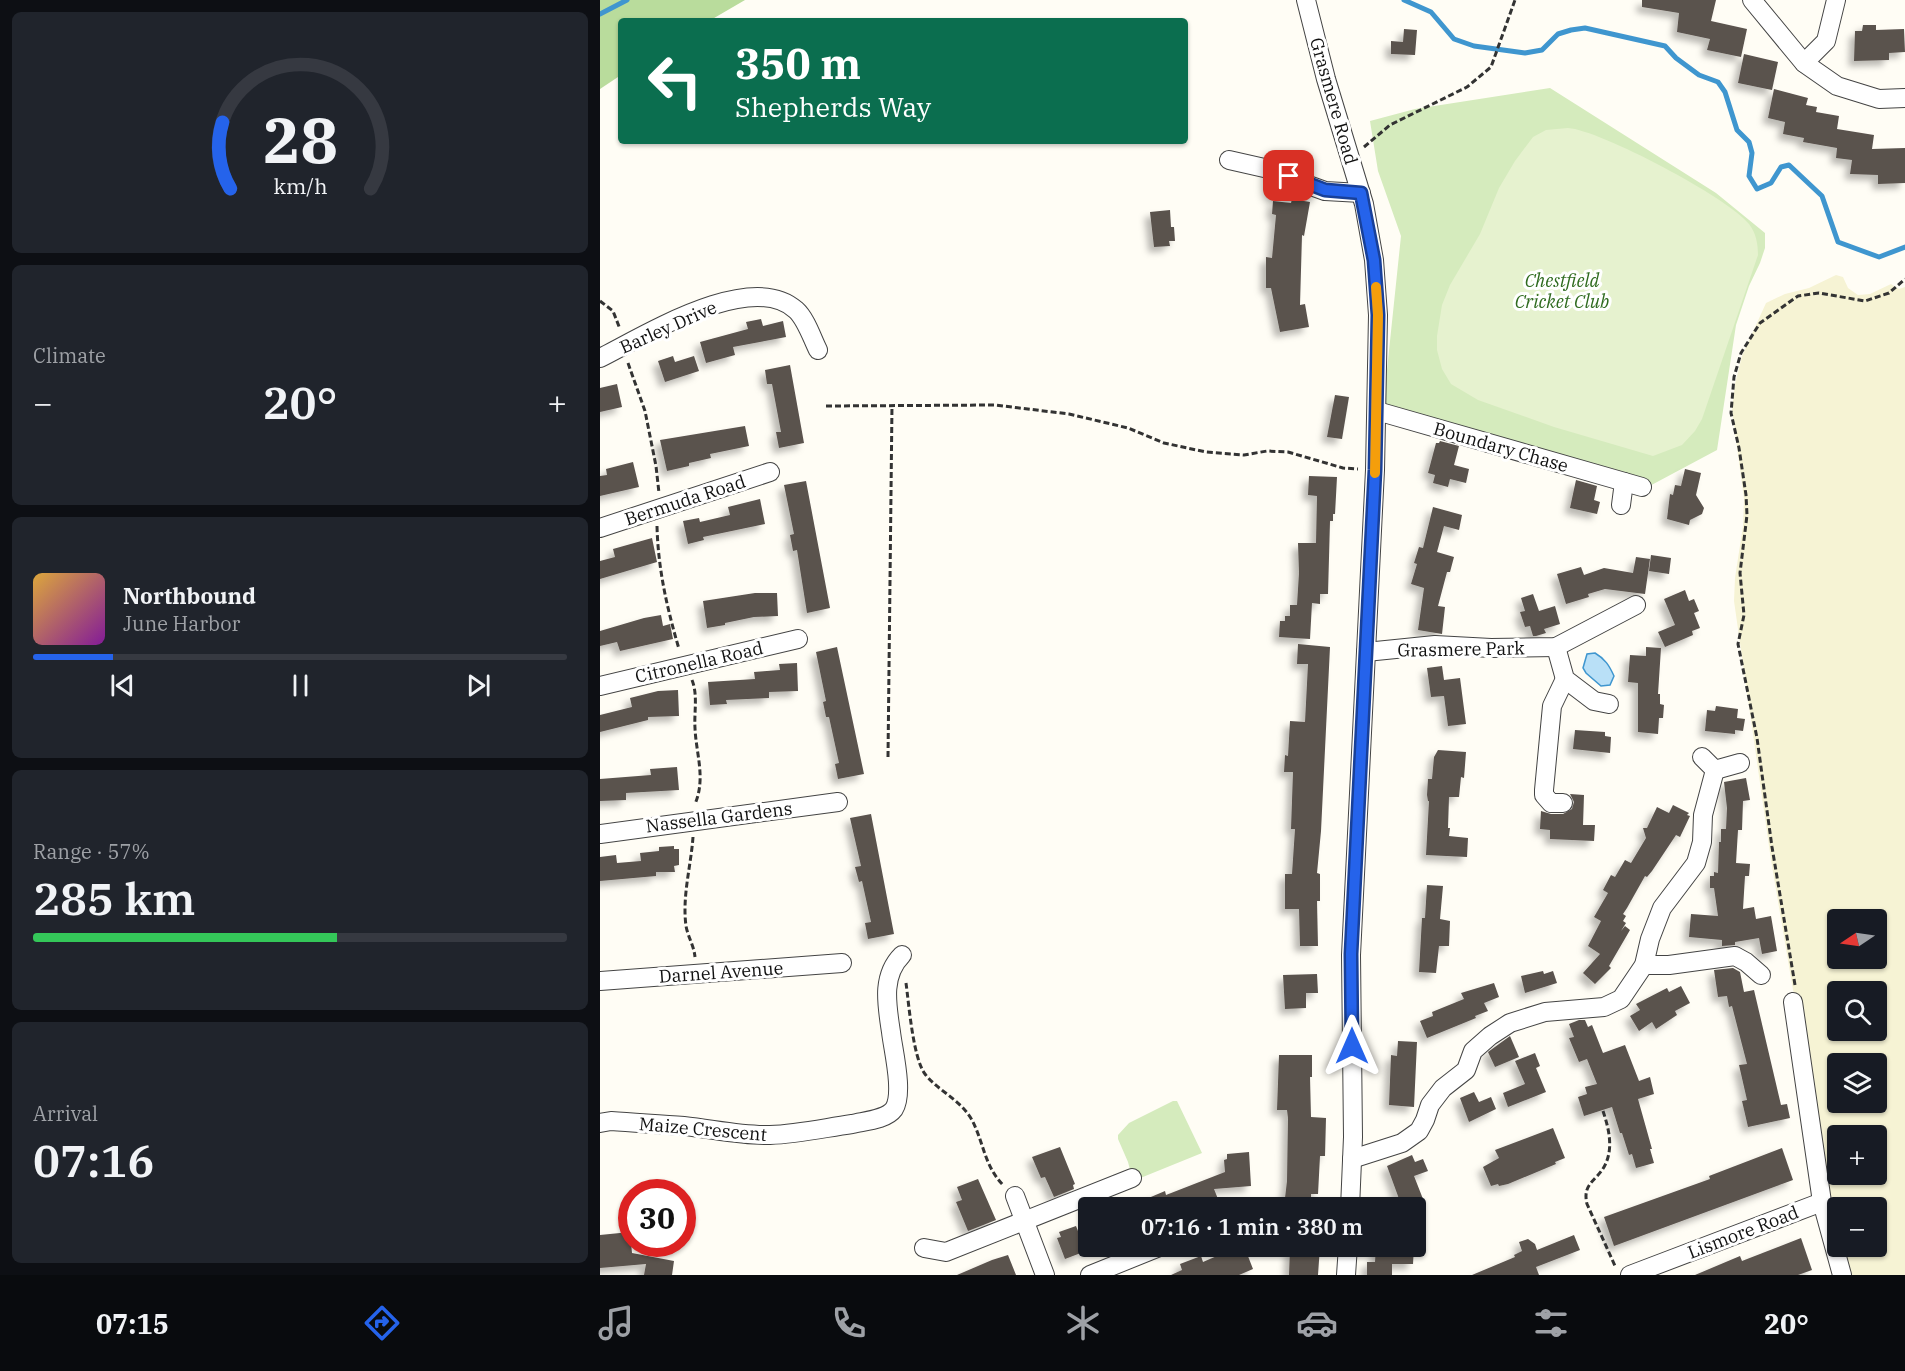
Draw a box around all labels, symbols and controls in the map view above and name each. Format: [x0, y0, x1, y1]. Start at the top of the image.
street label: Grasmere Road [1305, 35, 1363, 167]
text: 350 m [735, 36, 861, 91]
icon: left [636, 42, 714, 120]
text: Shepherds Way [735, 89, 931, 124]
text: 28 [263, 99, 337, 180]
pin [1263, 150, 1314, 201]
icon: arrive [1272, 159, 1305, 192]
text: km/h [273, 173, 327, 201]
park label: Chestfield Cricket Club [1515, 269, 1609, 313]
street label: Barley Drive [616, 295, 720, 359]
text: Climate [33, 342, 106, 369]
text: 20° [262, 373, 338, 431]
text: − [33, 381, 53, 424]
text: + [547, 381, 567, 424]
street label: Boundary Chase [1431, 417, 1571, 477]
street label: Bermuda Road [622, 470, 748, 530]
text: Northbound [123, 581, 256, 610]
text: June Harbor [123, 610, 240, 637]
street label: Citronella Road [633, 636, 765, 688]
street label: Grasmere Park [1397, 636, 1525, 662]
icon: previous [106, 669, 139, 702]
icon: pause [284, 669, 317, 702]
icon: next [462, 669, 495, 702]
street label: Nassella Gardens [644, 797, 794, 837]
text: Range · 57% [33, 838, 150, 865]
text: 285 km [33, 869, 195, 927]
north arrow [1827, 909, 1887, 969]
map controls [1827, 909, 1887, 1257]
street label: Darnel Avenue [658, 956, 784, 988]
button: search [1827, 981, 1887, 1041]
position arrow [1320, 1014, 1384, 1078]
button: layers [1827, 1053, 1887, 1113]
text: Arrival [33, 1100, 98, 1127]
street label: Maize Crescent [638, 1112, 768, 1146]
button: + [1827, 1125, 1887, 1185]
text: 07:16 [33, 1131, 154, 1189]
speed limit sign: 30 [618, 1179, 696, 1257]
button: − [1827, 1197, 1887, 1257]
street label: Lismore Road [1684, 1200, 1802, 1264]
text: 07:16 · 1 min · 380 m [1141, 1212, 1363, 1241]
icon: directions [361, 1302, 403, 1344]
icon: music [595, 1302, 637, 1344]
icon: phone [828, 1302, 870, 1344]
icon: climate [1062, 1302, 1104, 1344]
icon: car [1296, 1302, 1338, 1344]
icon: filters [1530, 1302, 1572, 1344]
text: 07:15 [96, 1306, 169, 1341]
text: 20° [1764, 1306, 1809, 1341]

